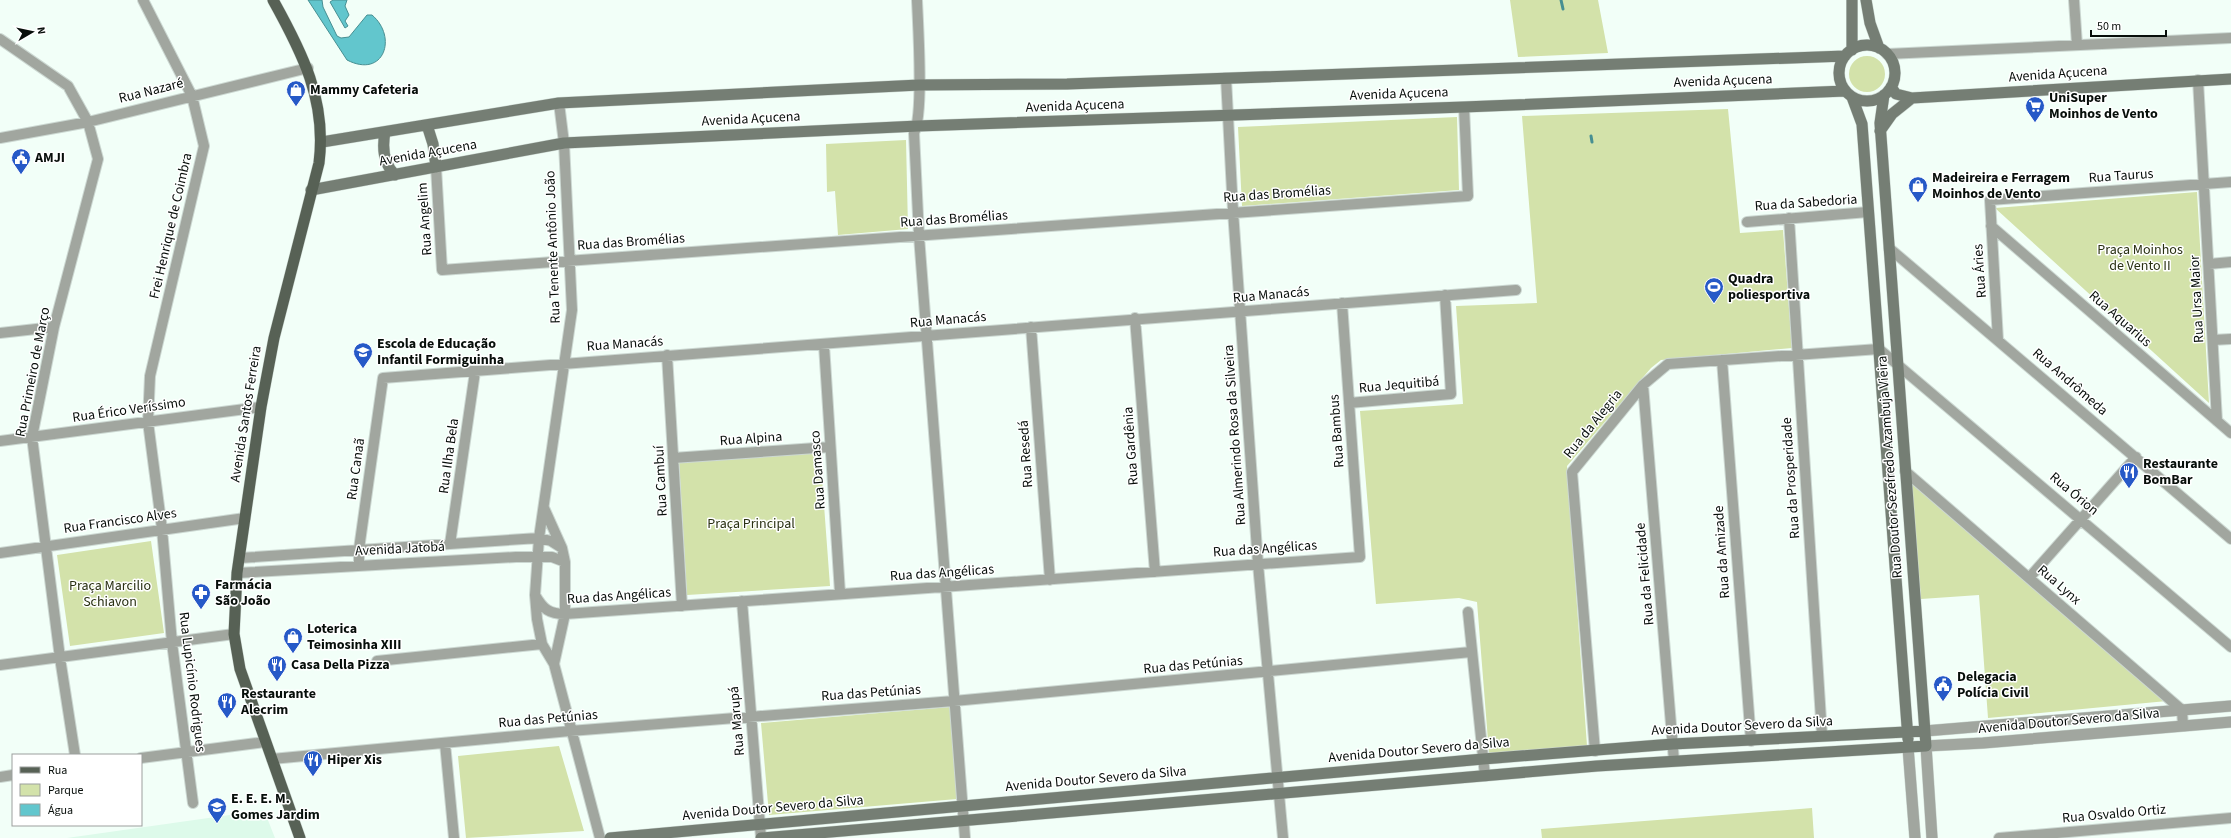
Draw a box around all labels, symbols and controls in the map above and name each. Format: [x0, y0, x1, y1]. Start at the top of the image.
north arrow [12, 12, 52, 52]
scale bar [2091, 12, 2166, 38]
text: 50 m [2097, 18, 2121, 35]
text: N [33, 26, 49, 35]
street label: Avenida Açucena [2008, 61, 2108, 87]
street label: Avenida Açucena [1673, 69, 1773, 93]
street label: Rua Nazaré [117, 73, 185, 109]
shop icon: Mammy Cafeteria [285, 79, 307, 107]
place label: Mammy Cafeteria [310, 80, 419, 100]
street label: Avenida Açucena [1349, 82, 1449, 106]
place label: UniSuper Moinhos de Vento [2049, 88, 2158, 124]
street label: Avenida Açucena [1025, 94, 1125, 118]
supermarket icon: UniSuper Moinhos de Vento [2024, 95, 2046, 123]
street label: Avenida Açucena [701, 106, 801, 132]
street label: Avenida Açucena [378, 135, 478, 171]
public building icon: AMJI [10, 147, 32, 175]
place label: AMJI [34, 148, 65, 168]
street label: Frei Henrique de Coimbra [144, 151, 198, 301]
street label: Rua Taurus [2088, 164, 2154, 188]
place label: Madeireira e Ferragem Moinhos de Vento [1932, 168, 2070, 204]
street label: Rua Tenente Antônio João [540, 170, 566, 324]
shop icon: Madeireira e Ferragem Moinhos de Vento [1907, 175, 1929, 203]
street label: Rua das Bromélias [1222, 180, 1332, 208]
street label: Rua Angelim [412, 182, 438, 256]
street label: Rua da Sabedoria [1754, 189, 1858, 217]
street label: Rua das Bromélias [899, 205, 1009, 233]
street label: Rua das Bromélias [576, 228, 686, 256]
park label: Praça Moinhos de Vento II [2097, 240, 2183, 276]
street label: Rua Áries [1968, 243, 1992, 299]
street label: Rua Ursa Maior [2185, 254, 2209, 344]
place label: Quadra poliesportiva [1728, 269, 1810, 305]
sports icon: Quadra poliesportiva [1703, 276, 1725, 304]
street label: Rua Manacás [1232, 282, 1310, 308]
street label: Rua Aquarius [2084, 286, 2156, 352]
street label: Rua Primeiro de Março [11, 305, 55, 439]
street label: Rua Manacás [909, 307, 987, 333]
street label: Rua Manacás [586, 331, 664, 357]
place label: Escola de Educação Infantil Formiguinha [377, 334, 504, 370]
school or university icon: Escola de Educação Infantil Formiguinha [352, 341, 374, 369]
street label: Avenida Santos Ferreira [225, 344, 267, 484]
street label: Rua Almerindo Rosa da Silveira [1219, 344, 1251, 526]
street label: Rua Andrômeda [2028, 344, 2112, 420]
street label: Rua Doutor Sezefredo Azambuja Vieira [1872, 355, 1908, 579]
street label: Rua Jequitibá [1358, 372, 1440, 398]
street label: Rua da Alegria [1559, 385, 1627, 463]
street label: Rua Érico Veríssimo [71, 392, 187, 428]
street label: Rua Bambus [1324, 393, 1350, 468]
street label: Rua Gardênia [1118, 406, 1144, 486]
street label: Rua Ilha Bela [434, 417, 464, 495]
street label: Rua da Prosperidade [1777, 417, 1805, 539]
street label: Rua Resedá [1014, 419, 1038, 489]
street label: Rua Alpina [719, 427, 783, 451]
street label: Rua Damasco [805, 430, 831, 510]
street label: Rua Canaã [342, 437, 370, 501]
street label: Rua Cambuí [649, 445, 673, 517]
place label: Restaurante BomBar [2143, 454, 2218, 490]
restaurant icon: Restaurante BomBar [2118, 461, 2140, 489]
street label: Rua Órion [2045, 468, 2103, 520]
street label: Rua Francisco Alves [62, 503, 178, 539]
street label: Rua da Amizade [1709, 505, 1735, 599]
park label: Praça Principal [707, 514, 795, 534]
street label: Rua da Felicidade [1631, 522, 1659, 626]
street label: Rua das Angélicas [1212, 535, 1318, 563]
street label: Avenida Jatobá [355, 537, 445, 561]
street label: Rua das Angélicas [889, 559, 995, 587]
street label: Rua Lynx [2033, 560, 2086, 610]
place label: Farmácia São João [215, 575, 272, 611]
park label: Praça Marcilio Schiavon [69, 576, 151, 612]
pharmacy icon: Farmácia São João [190, 582, 212, 610]
street label: Rua das Angélicas [566, 582, 672, 610]
street label: Rua Lupicínio Rodrigues [173, 611, 211, 753]
place label: Loterica Teimosinha XIII [307, 619, 401, 655]
shop icon: Loterica Teimosinha XIII [282, 626, 304, 654]
street label: Rua das Petúnias [1142, 651, 1244, 679]
restaurant icon: Casa Della Pizza [266, 654, 288, 682]
place label: Casa Della Pizza [291, 655, 390, 675]
place label: Delegacia Polícia Civil [1957, 667, 2028, 703]
public building icon: Delegacia Polícia Civil [1932, 674, 1954, 702]
street label: Rua das Petúnias [821, 680, 922, 706]
place label: Restaurante Alecrim [240, 684, 316, 720]
street label: Rua Marupá [724, 685, 750, 757]
restaurant icon: Restaurante Alecrim [216, 691, 238, 719]
street label: Avenida Doutor Severo da Silva [1978, 703, 2160, 739]
street label: Rua das Petúnias [497, 705, 599, 733]
street label: Avenida Doutor Severo da Silva [1651, 711, 1833, 741]
street label: Avenida Doutor Severo da Silva [1328, 732, 1510, 768]
restaurant icon: Hiper Xis [302, 749, 324, 777]
place label: Hiper Xis [327, 750, 382, 770]
legend [12, 754, 142, 826]
street label: Avenida Doutor Severo da Silva [1005, 761, 1187, 797]
text: Rua [48, 762, 67, 779]
text: Parque [48, 782, 84, 799]
place label: E. E. E. M. Gomes Jardim [231, 789, 320, 825]
street label: Avenida Doutor Severo da Silva [682, 790, 864, 826]
school or university icon: E. E. E. M. Gomes Jardim [206, 796, 228, 824]
street label: Rua Osvaldo Ortiz [2061, 800, 2167, 828]
text: Água [48, 802, 73, 819]

